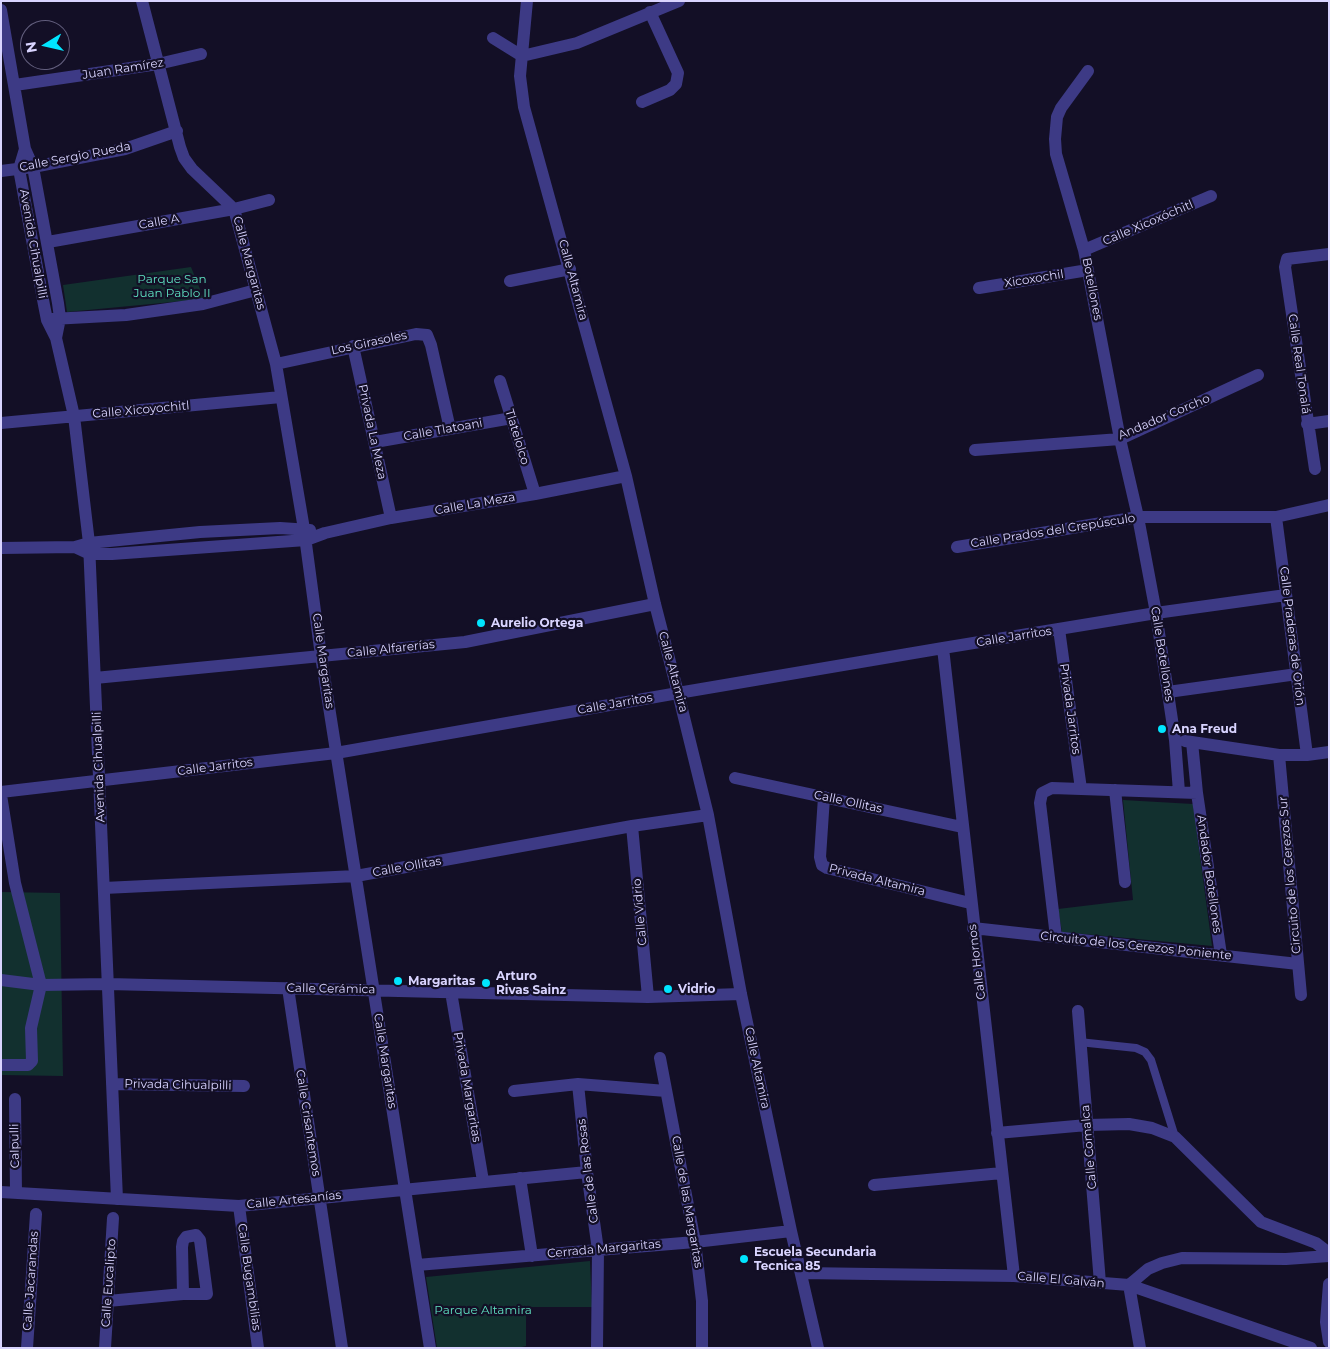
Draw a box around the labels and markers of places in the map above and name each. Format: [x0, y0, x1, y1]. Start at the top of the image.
place label: Aurelio Ortega [491, 616, 583, 630]
marker: Aurelio Ortega [475, 617, 487, 629]
place label: Ana Freud [1172, 722, 1237, 736]
marker: Ana Freud [1156, 723, 1168, 735]
place label: Arturo Rivas Sainz [496, 969, 566, 997]
place label: Margaritas [408, 974, 475, 988]
marker: Margaritas [392, 975, 404, 987]
marker: Arturo Rivas Sainz [480, 977, 492, 989]
place label: Vidrio [678, 982, 715, 996]
marker: Vidrio [662, 983, 674, 995]
place label: Escuela Secundaria Tecnica 85 [754, 1245, 876, 1273]
marker: Escuela Secundaria Tecnica 85 [738, 1253, 750, 1265]

